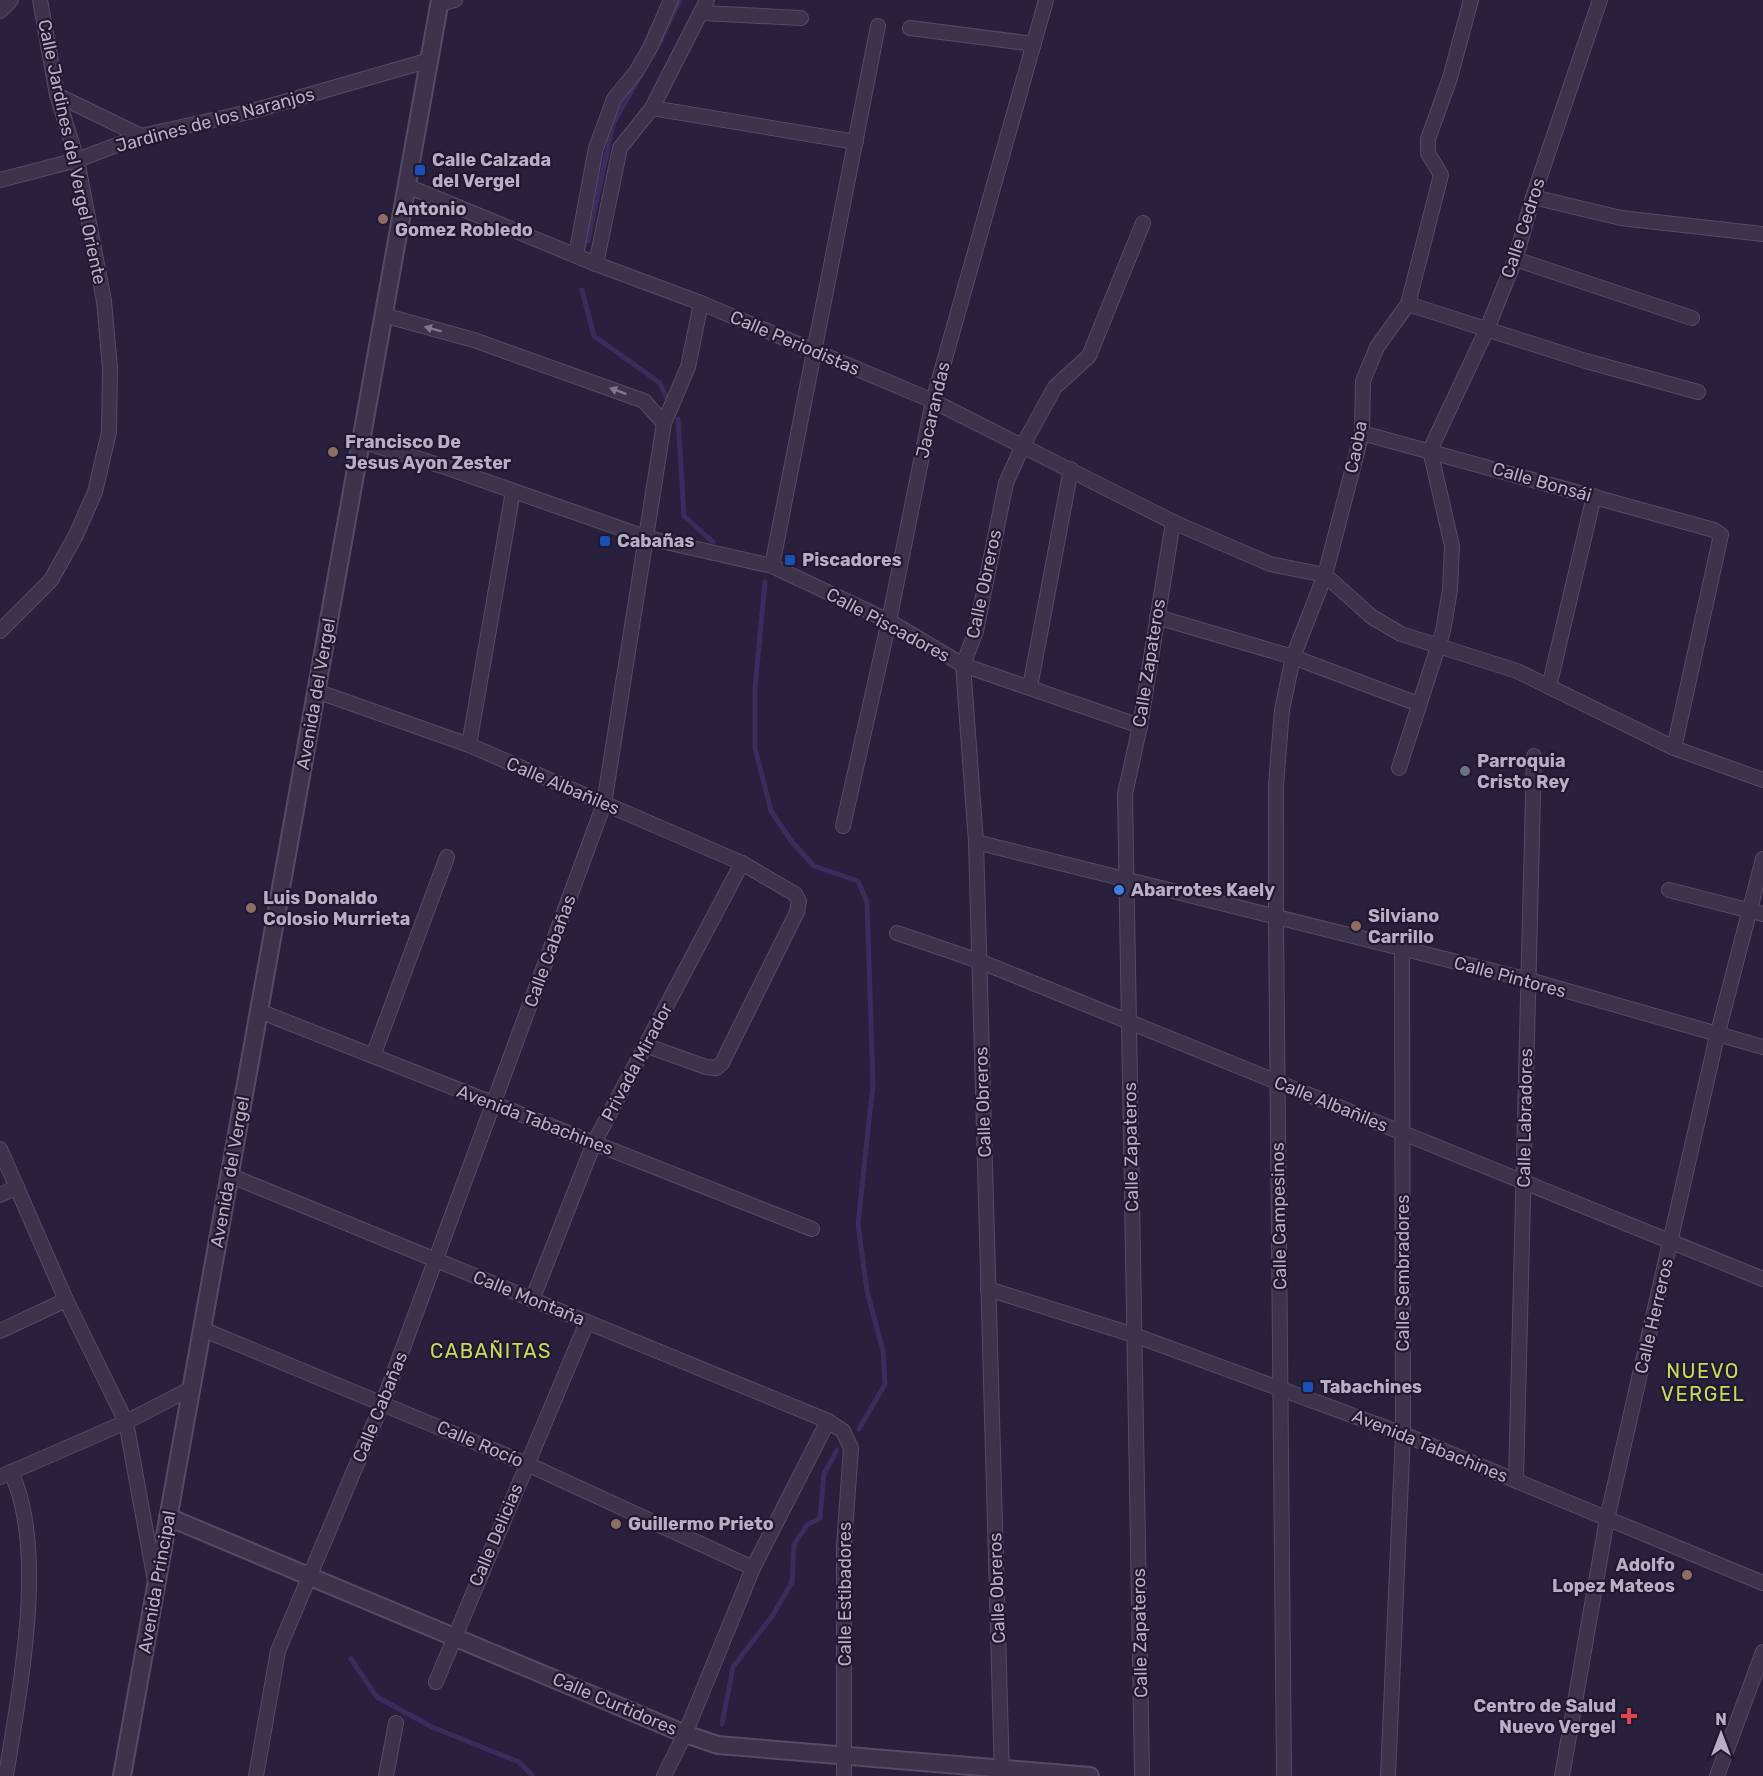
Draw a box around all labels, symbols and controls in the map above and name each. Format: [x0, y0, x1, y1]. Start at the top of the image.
street label: Calle Jardines del Vergel Oriente [33, 17, 111, 287]
street label: Jardines de los Naranjos [113, 83, 317, 157]
place label: Calle Calzada del Vergel [432, 149, 551, 192]
marker: Calle Calzada del Vergel [413, 163, 427, 177]
street label: Calle Cedros [1496, 175, 1550, 281]
place label: Antonio Gomez Robledo [395, 198, 533, 241]
marker: Antonio Gomez Robledo [376, 212, 390, 226]
street label: Calle Periodistas [727, 306, 863, 380]
one-way arrow [424, 324, 442, 333]
street label: Jacarandas [911, 360, 955, 460]
one-way arrow [608, 386, 626, 396]
street label: Caoba [1340, 419, 1372, 475]
place label: Francisco De Jesus Ayon Zester [345, 431, 511, 474]
marker: Francisco De Jesus Ayon Zester [326, 445, 340, 459]
street label: Calle Bonsái [1490, 457, 1594, 507]
street label: Calle Obreros [962, 527, 1006, 641]
place label: Cabañas [617, 530, 694, 552]
marker: Cabañas [598, 534, 612, 548]
place label: Piscadores [802, 549, 902, 571]
marker: Piscadores [783, 553, 797, 567]
street label: Calle Piscadores [822, 583, 954, 667]
street label: Calle Zapateros [1128, 597, 1170, 729]
street label: Avenida del Vergel [292, 617, 340, 771]
place label: Parroquia Cristo Rey [1477, 750, 1570, 793]
street label: Calle Albañiles [503, 752, 623, 820]
marker: Parroquia Cristo Rey [1458, 764, 1472, 778]
place label: Abarrotes Kaely [1131, 879, 1275, 901]
marker: Abarrotes Kaely [1112, 883, 1126, 897]
place label: Luis Donaldo Colosio Murrieta [263, 887, 410, 930]
street label: Calle Cabañas [520, 892, 580, 1010]
marker: Luis Donaldo Colosio Murrieta [244, 901, 258, 915]
place label: Silviano Carrillo [1368, 905, 1439, 948]
marker: Silviano Carrillo [1349, 919, 1363, 933]
street label: Calle Pintores [1452, 951, 1568, 1003]
street label: Privada Mirador [597, 999, 677, 1125]
street label: Calle Obreros [970, 1046, 996, 1158]
street label: Calle Labradores [1513, 1048, 1537, 1188]
street label: Calle Albañiles [1271, 1071, 1391, 1137]
street label: Avenida Tabachines [454, 1080, 616, 1160]
street label: Calle Zapateros [1119, 1082, 1143, 1212]
street label: Avenida del Vergel [206, 1095, 254, 1249]
street label: Calle Campesinos [1267, 1142, 1291, 1290]
street label: Calle Sembradores [1392, 1195, 1414, 1351]
street label: Calle Herreros [1630, 1256, 1678, 1376]
street label: Calle Montaña [470, 1266, 588, 1330]
district label: CABAÑITAS [430, 1339, 552, 1363]
street label: Calle Cabañas [348, 1348, 412, 1466]
district label: NUEVO VERGEL [1661, 1359, 1745, 1406]
place label: Tabachines [1320, 1376, 1422, 1398]
marker: Tabachines [1301, 1380, 1315, 1394]
street label: Avenida Tabachines [1349, 1405, 1511, 1487]
street label: Calle Rocío [433, 1416, 527, 1472]
street label: Calle Delicias [464, 1480, 528, 1590]
street label: Avenida Principal [134, 1509, 180, 1655]
place label: Guillermo Prieto [628, 1513, 774, 1535]
marker: Guillermo Prieto [609, 1517, 623, 1531]
street label: Calle Estibadores [834, 1522, 856, 1666]
street label: Calle Obreros [984, 1532, 1010, 1644]
place label: Adolfo Lopez Mateos [1552, 1554, 1675, 1597]
street label: Calle Zapateros [1128, 1568, 1152, 1698]
marker: Adolfo Lopez Mateos [1680, 1568, 1694, 1582]
street label: Calle Curtidores [549, 1668, 681, 1740]
place label: Centro de Salud Nuevo Vergel [1473, 1695, 1616, 1738]
north arrow [1691, 1704, 1751, 1764]
marker: Centro de Salud Nuevo Vergel [1620, 1707, 1638, 1725]
text: N [1715, 1710, 1727, 1729]

